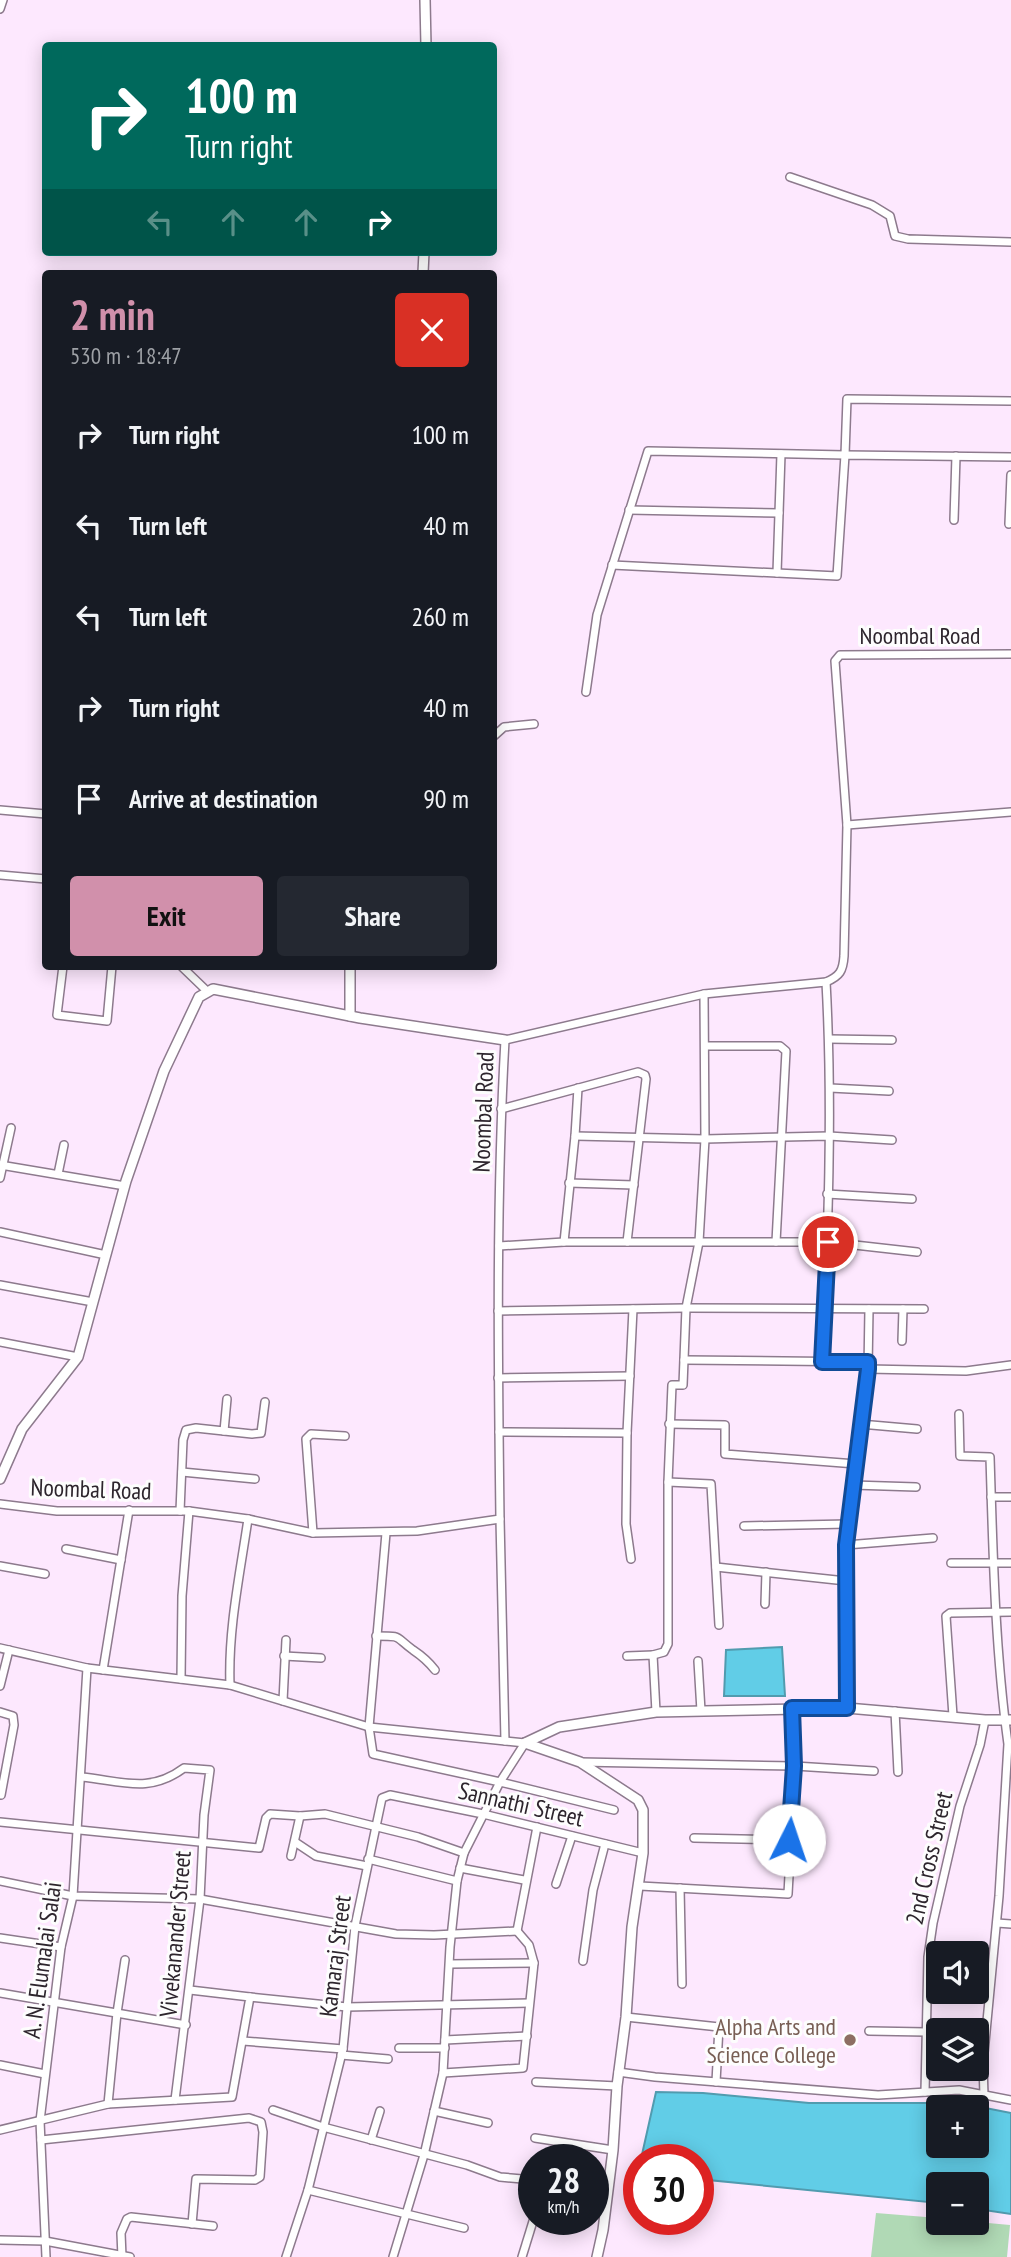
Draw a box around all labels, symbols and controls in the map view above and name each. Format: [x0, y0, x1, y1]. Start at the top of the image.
text: 100 m [185, 63, 298, 127]
icon: right [70, 70, 161, 161]
text: Turn right [185, 125, 293, 167]
icon: left [141, 203, 179, 241]
icon: ahead [214, 203, 252, 241]
icon: ahead [287, 203, 325, 241]
icon: right [360, 203, 398, 241]
text: 2 min [70, 287, 155, 342]
button: close [395, 293, 469, 367]
text: 530 m · 18:47 [70, 341, 182, 370]
icon: right [70, 416, 108, 454]
text: Turn right [129, 418, 220, 451]
text: 100 m [411, 418, 469, 451]
icon: left [70, 507, 108, 545]
text: Turn left [129, 509, 207, 542]
text: 40 m [423, 509, 469, 542]
icon: left [70, 598, 108, 636]
text: Turn left [129, 600, 207, 633]
text: 260 m [411, 600, 469, 633]
street label: Noombal Road [860, 620, 980, 651]
icon: right [70, 689, 108, 727]
text: Turn right [129, 691, 220, 724]
text: 40 m [423, 691, 469, 724]
icon: arrive [70, 780, 108, 818]
text: Arrive at destination [129, 782, 318, 815]
text: 90 m [423, 782, 469, 815]
button: Exit [70, 876, 263, 956]
button: Share [277, 876, 469, 956]
street label: Noombal Road [465, 1051, 501, 1173]
pin [798, 1212, 858, 1272]
icon: arrive [809, 1223, 847, 1261]
street label: Noombal Road [30, 1471, 152, 1507]
street label: Sannathi Street [455, 1775, 587, 1834]
street label: 2nd Cross Street [899, 1788, 959, 1927]
position arrow [752, 1803, 826, 1877]
street label: Vivekanander Street [152, 1849, 198, 2019]
street label: A. N. Elumalai Salai [16, 1880, 68, 2040]
street label: Kamaraj Street [312, 1893, 358, 2019]
map controls [926, 1941, 989, 2235]
button: sound [926, 1941, 989, 2004]
place label: Alpha Arts and Science College [707, 2011, 836, 2070]
button: layers [926, 2018, 989, 2081]
marker: Alpha Arts and Science College [842, 2032, 858, 2048]
button: + [926, 2095, 989, 2158]
speed limit sign: 30 [623, 2144, 714, 2235]
text: 28 [547, 2157, 580, 2203]
button: − [926, 2172, 989, 2235]
text: km/h [548, 2195, 579, 2218]

